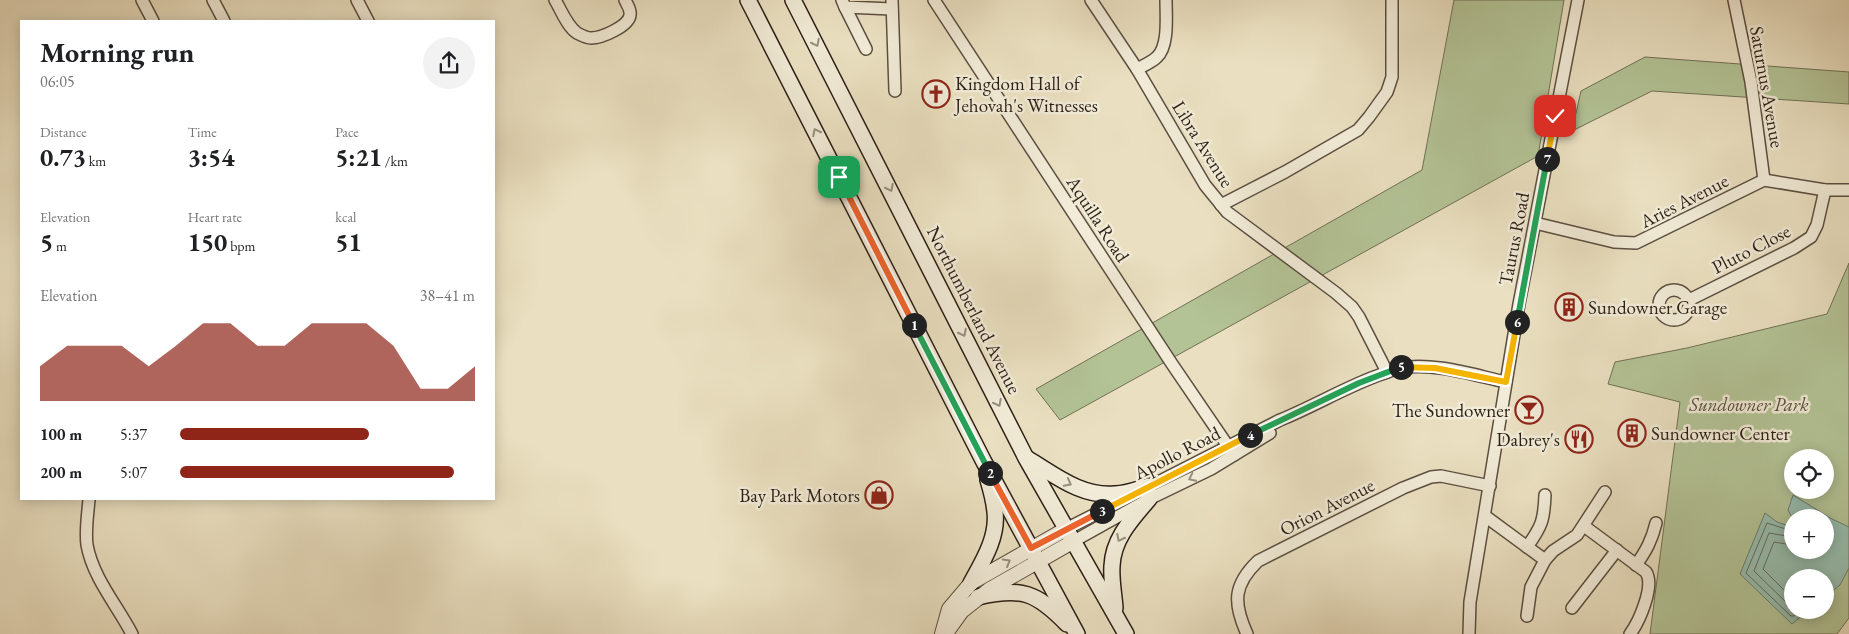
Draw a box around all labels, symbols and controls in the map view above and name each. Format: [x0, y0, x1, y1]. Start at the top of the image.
street label: Saturnus Avenue [1744, 24, 1790, 150]
text: Morning run [40, 34, 194, 70]
button: share [423, 37, 475, 89]
one-way arrow [810, 38, 820, 47]
text: 06:05 [40, 71, 75, 92]
place label: Kingdom Hall of Jehovah's Witnesses [953, 71, 1098, 118]
church icon: Kingdom Hall of Jehovah's Witnesses [921, 79, 951, 109]
pin [1534, 95, 1576, 137]
street label: Libra Avenue [1166, 96, 1240, 192]
icon: check [1541, 102, 1569, 130]
text: Distance [40, 123, 87, 141]
text: Time [188, 123, 217, 141]
text: Pace [335, 123, 359, 141]
one-way arrow [812, 128, 822, 137]
text: 0.73 [40, 141, 86, 173]
text: 3:54 [188, 141, 234, 173]
text: 5:21 [335, 141, 382, 173]
pin: 7 [1534, 146, 1560, 172]
text: 7 [1544, 150, 1551, 168]
text: km [86, 152, 106, 170]
text: /km [382, 152, 408, 170]
pin [818, 156, 860, 198]
icon: arrive [825, 163, 853, 191]
street label: Aries Avenue [1635, 168, 1732, 234]
street label: Aquilla Road [1060, 170, 1135, 267]
one-way arrow [884, 183, 894, 192]
street label: Taurus Road [1493, 190, 1535, 288]
text: Elevation [40, 208, 90, 226]
text: Heart rate [188, 208, 242, 226]
text: kcal [335, 208, 356, 226]
street label: Pluto Close [1707, 219, 1795, 279]
street label: Northumberland Avenue [921, 222, 1027, 398]
text: 5 [40, 226, 53, 258]
text: 150 [188, 226, 227, 258]
text: 51 [335, 226, 362, 258]
text: m [53, 237, 67, 255]
text: bpm [227, 237, 256, 255]
text: Elevation [40, 285, 98, 306]
text: 38–41 m [420, 285, 475, 306]
building icon: Sundowner Garage [1554, 292, 1584, 322]
place label: Sundowner Garage [1588, 295, 1727, 320]
pin: 6 [1504, 310, 1530, 334]
pin: 1 [902, 312, 926, 338]
text: 6 [1514, 313, 1521, 331]
text: 1 [911, 316, 918, 334]
one-way arrow [957, 328, 967, 337]
pin: 5 [1388, 354, 1414, 380]
text: 5 [1398, 358, 1405, 376]
park label: Sundowner Park [1688, 392, 1809, 417]
bar icon: The Sundowner [1514, 395, 1544, 425]
one-way arrow [992, 398, 1002, 407]
place label: The Sundowner [1392, 398, 1511, 423]
building icon: Sundowner Center [1617, 418, 1647, 448]
street label: Apollo Road [1128, 420, 1225, 486]
place label: Sundowner Center [1651, 421, 1791, 446]
pin: 4 [1238, 422, 1262, 448]
text: 100 m [40, 424, 82, 445]
text: 5:37 [120, 424, 147, 445]
restaurant icon: Dabrey's [1564, 424, 1594, 454]
text: 4 [1247, 426, 1254, 444]
place label: Dabrey's [1496, 427, 1560, 452]
map controls [1784, 449, 1834, 619]
button: locate [1784, 449, 1834, 499]
pin: 2 [978, 460, 1002, 486]
text: 200 m [40, 462, 82, 483]
text: 5:07 [120, 462, 147, 483]
text: 2 [987, 464, 994, 482]
one-way arrow [1188, 472, 1197, 482]
street label: Orion Avenue [1275, 472, 1379, 542]
one-way arrow [1063, 477, 1072, 487]
shop icon: Bay Park Motors [864, 480, 894, 510]
place label: Bay Park Motors [739, 483, 860, 508]
pin: 3 [1090, 498, 1114, 524]
text: 3 [1099, 502, 1106, 520]
button: + [1784, 509, 1834, 559]
one-way arrow [1116, 533, 1126, 542]
one-way arrow [1001, 559, 1010, 569]
button: − [1784, 569, 1834, 619]

